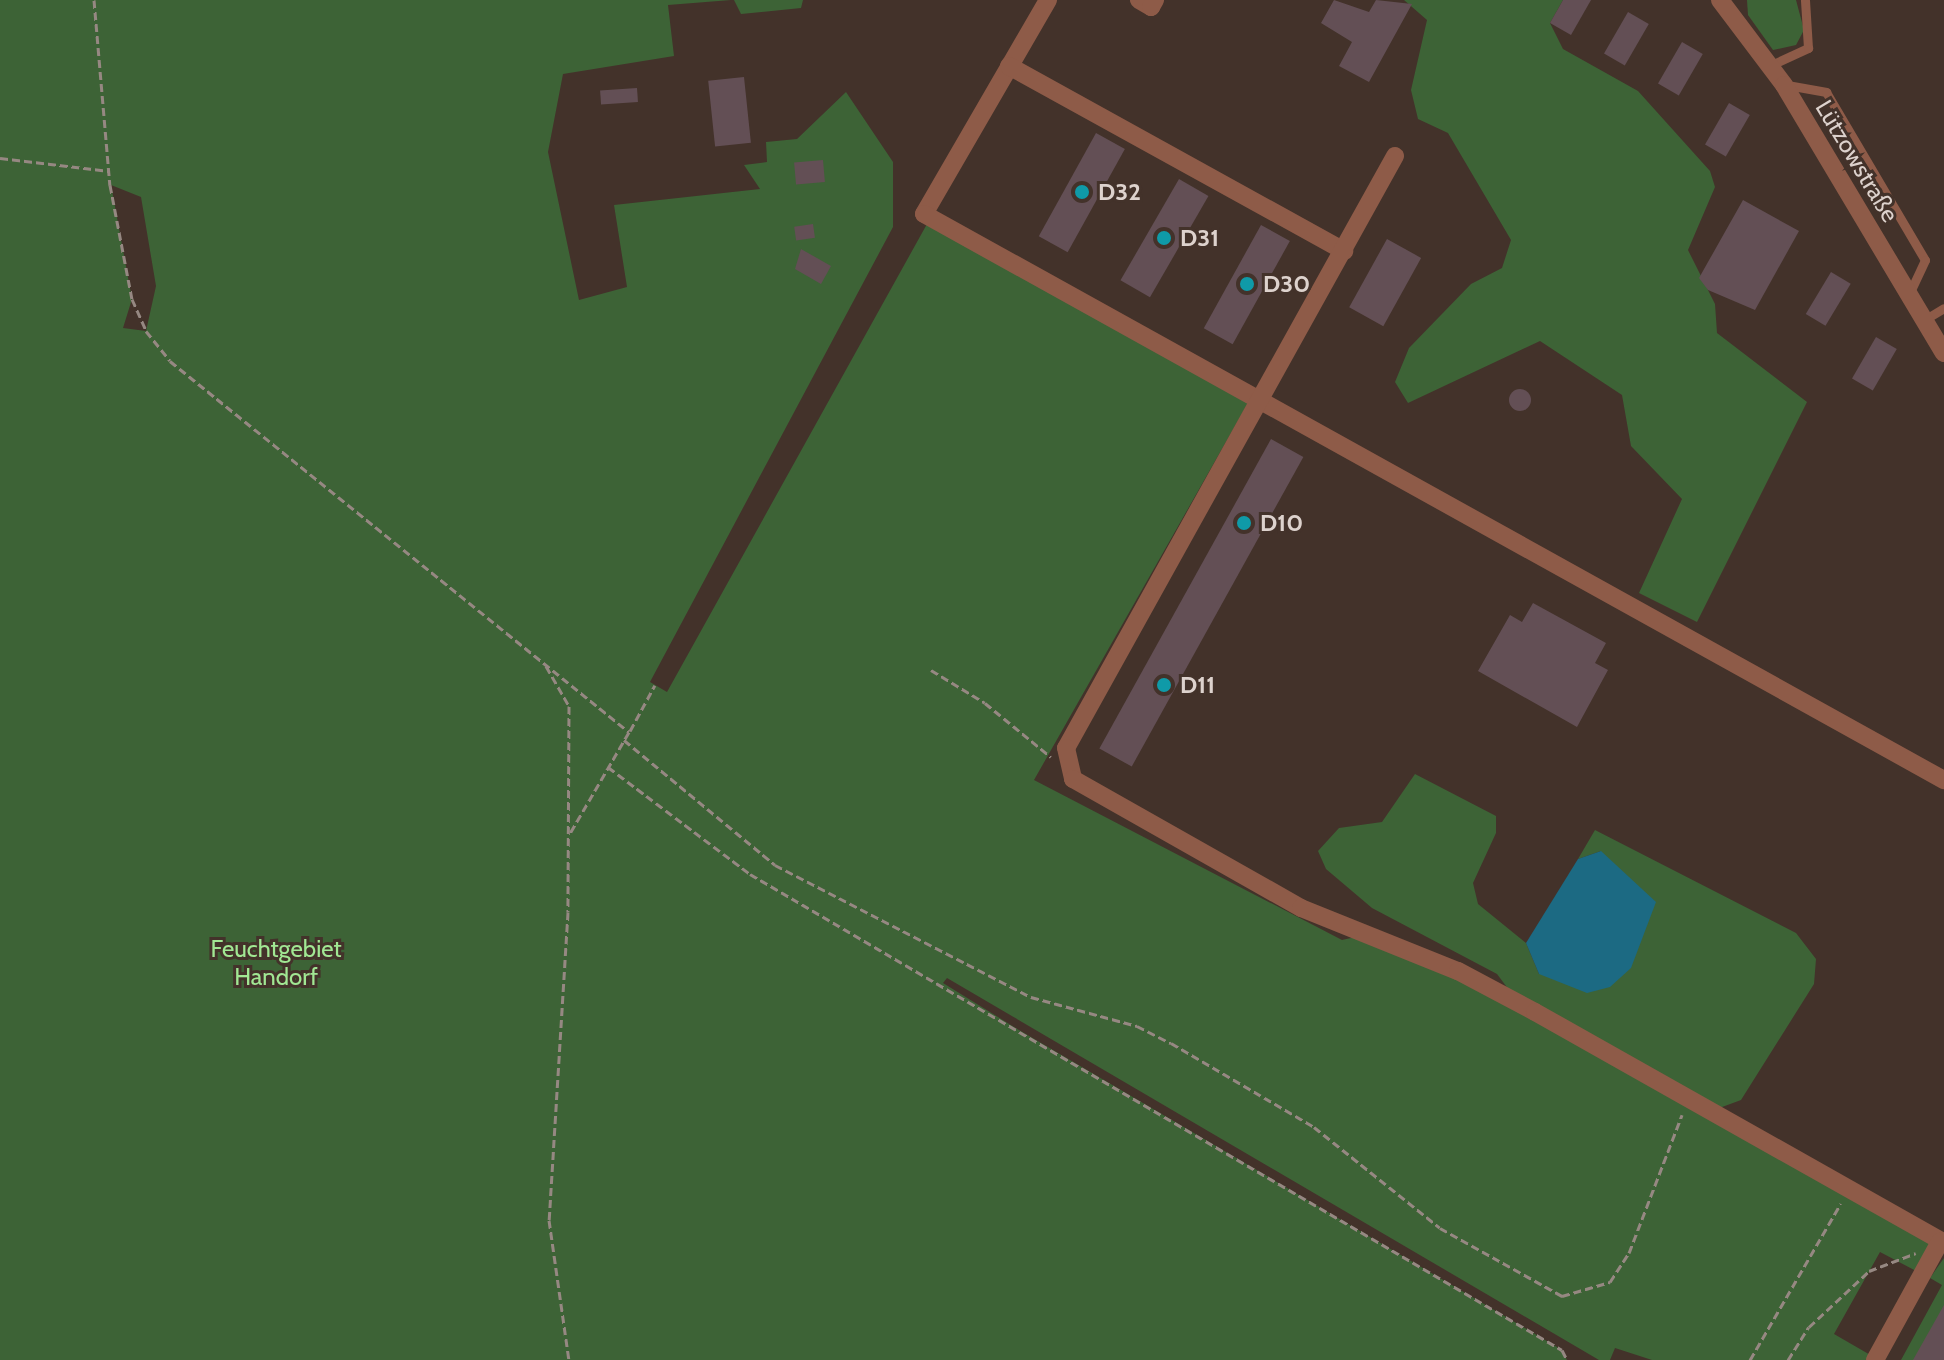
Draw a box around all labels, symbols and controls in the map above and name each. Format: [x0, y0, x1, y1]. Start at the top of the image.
street label: Lützowstraße [1809, 95, 1905, 227]
place label: D32 [1098, 178, 1141, 206]
marker: D32 [1073, 183, 1091, 201]
place label: D31 [1180, 224, 1219, 252]
marker: D31 [1155, 229, 1173, 247]
place label: D30 [1263, 270, 1310, 298]
marker: D30 [1238, 275, 1256, 293]
place label: D10 [1260, 509, 1303, 537]
marker: D10 [1235, 514, 1253, 532]
place label: D11 [1180, 671, 1215, 699]
marker: D11 [1155, 676, 1173, 694]
park label: Feuchtgebiet Handorf [210, 935, 342, 991]

